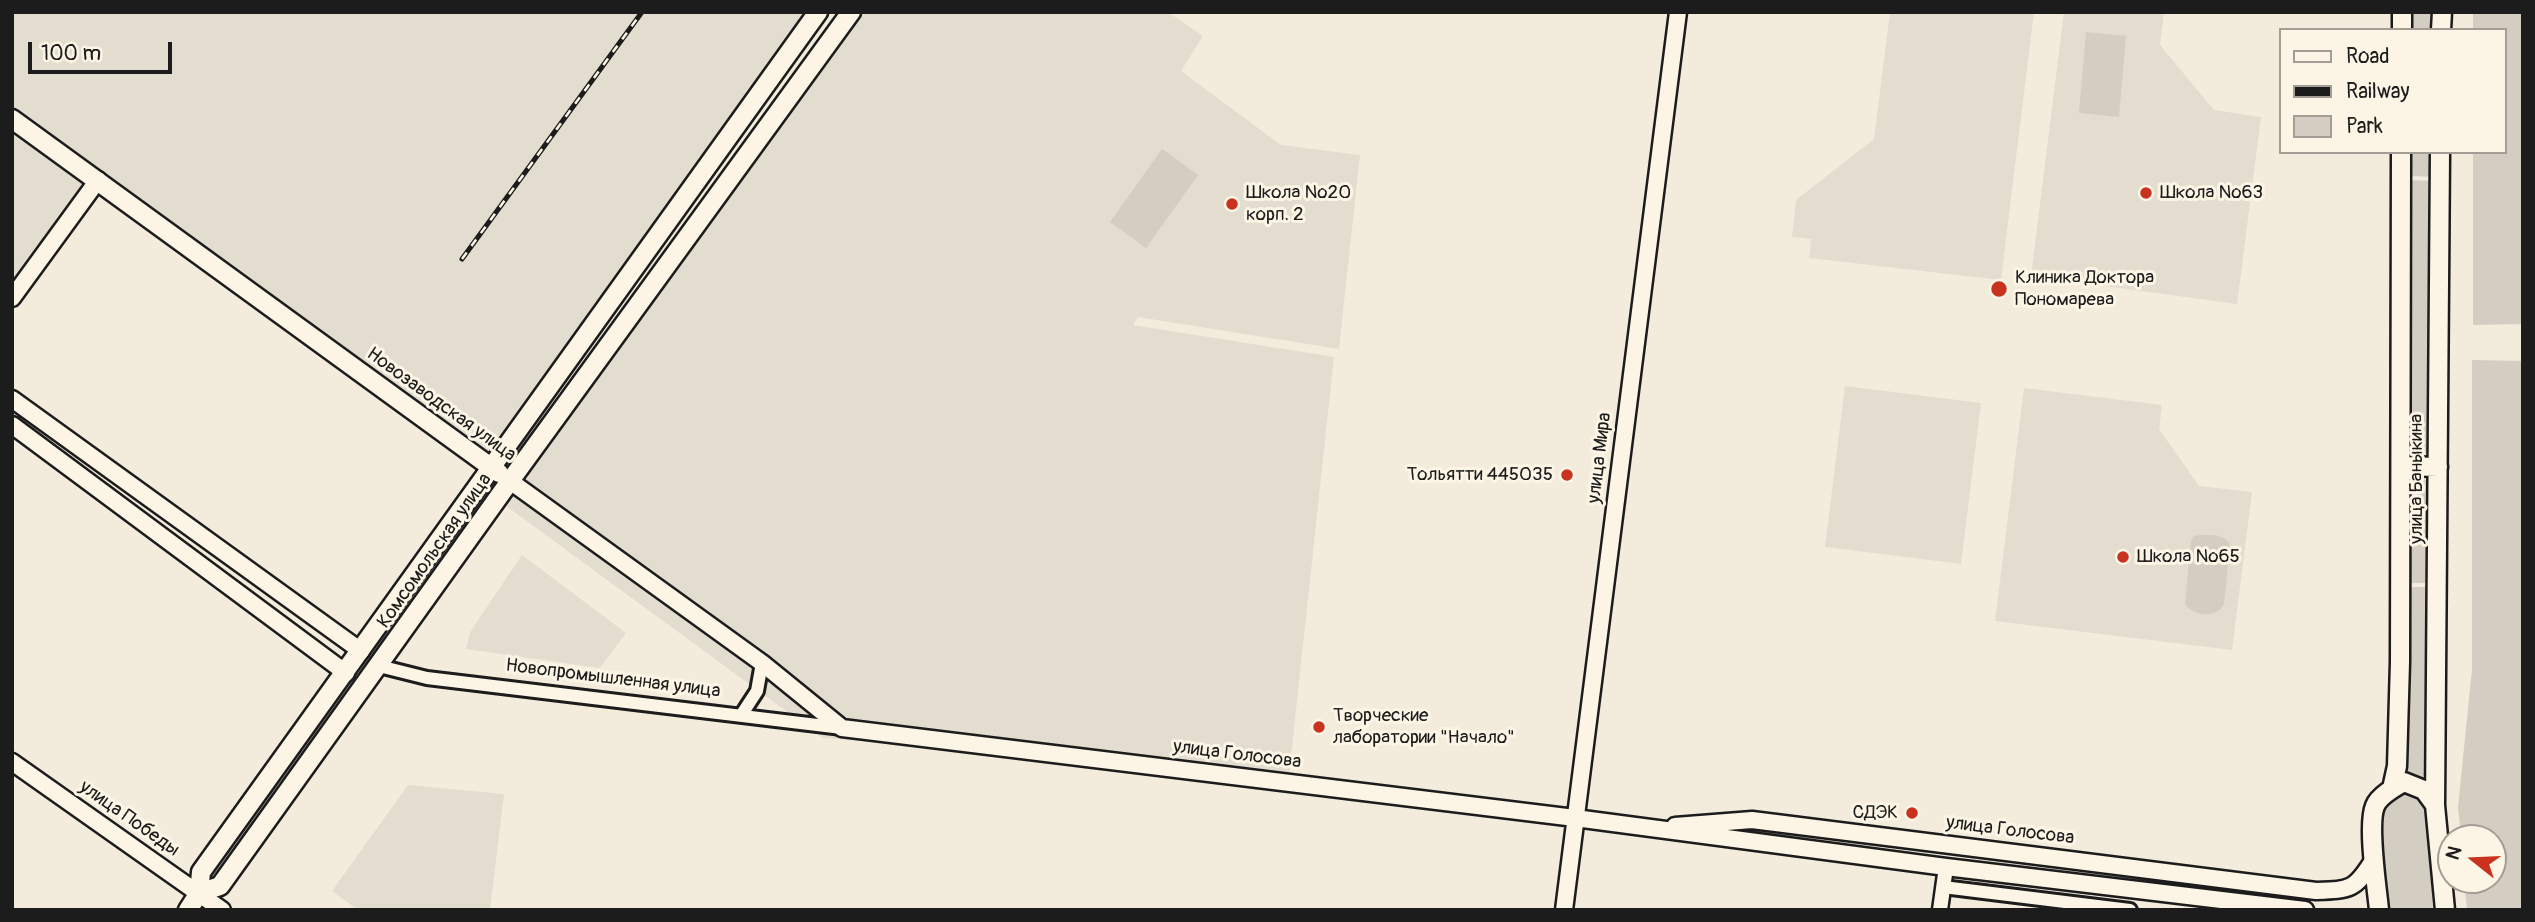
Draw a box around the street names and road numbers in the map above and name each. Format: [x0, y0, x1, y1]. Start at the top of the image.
street label: Новозаводская улица [362, 343, 520, 467]
street label: улица Мира [1583, 411, 1617, 505]
street label: улица Баныкина [2406, 414, 2428, 544]
street label: Комсомольская улица [373, 469, 497, 633]
street label: Новопромышленная улица [504, 655, 722, 703]
street label: улица Голосова [1172, 736, 1302, 774]
street label: улица Победы [75, 776, 183, 862]
street label: улица Голосова [1945, 812, 2075, 850]

